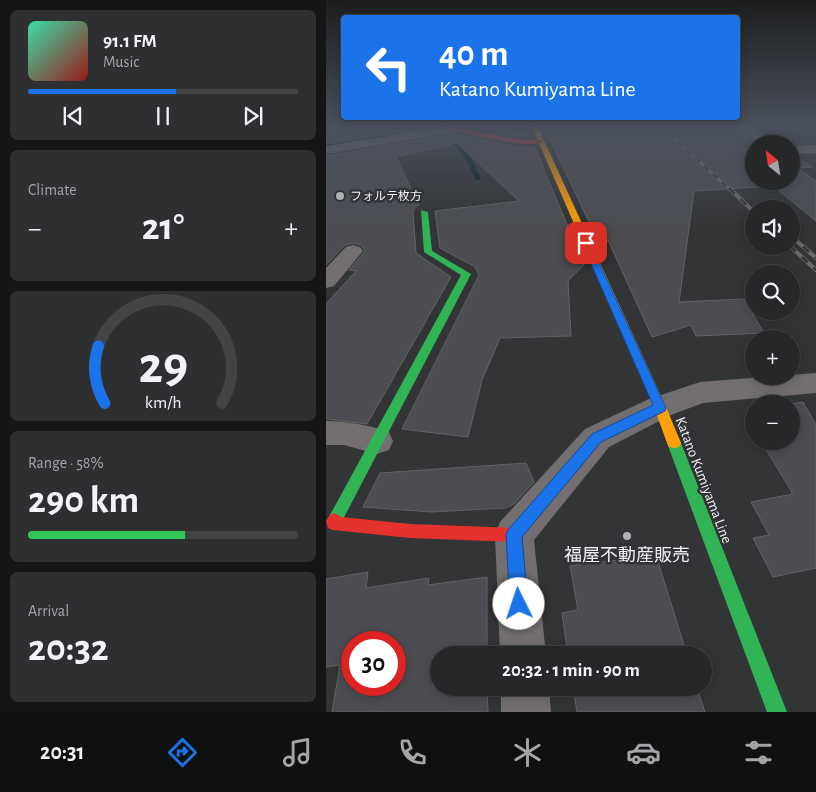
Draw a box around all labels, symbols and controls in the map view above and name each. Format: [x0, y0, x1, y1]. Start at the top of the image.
text: 91.1 FM [103, 32, 157, 51]
icon: left [356, 35, 421, 100]
text: 40 m [439, 37, 508, 72]
text: Music [103, 54, 139, 70]
text: Katano Kumiyama Line [439, 78, 636, 100]
icon: previous [59, 102, 87, 130]
icon: pause [149, 102, 177, 130]
icon: next [239, 102, 267, 130]
north arrow [745, 135, 800, 190]
map controls [745, 135, 800, 450]
text: Climate [28, 182, 77, 198]
place label: フォルテ枚方 [350, 189, 422, 202]
marker: フォルテ枚方 [334, 190, 346, 202]
button: sound [745, 200, 800, 255]
text: 21° [142, 209, 184, 247]
text: − [28, 215, 41, 243]
text: + [285, 215, 298, 243]
pin [565, 222, 607, 264]
icon: arrive [572, 229, 600, 257]
button: search [745, 265, 800, 320]
button: + [745, 330, 800, 385]
text: 29 [138, 340, 188, 392]
text: km/h [145, 394, 181, 412]
button: − [745, 395, 800, 450]
street label: Katano Kumiyama Line [673, 415, 735, 546]
text: Range · 58% [28, 455, 104, 471]
text: 290 km [28, 482, 139, 520]
marker: 福屋不動産販売 [621, 530, 633, 542]
place label: 福屋不動産販売 [564, 546, 690, 565]
position arrow [492, 577, 544, 629]
text: Arrival [28, 603, 69, 619]
text: 20:32 [28, 630, 109, 668]
speed limit sign: 30 [341, 631, 406, 696]
text: 20:32 · 1 min · 90 m [502, 661, 640, 680]
icon: directions [165, 735, 200, 770]
icon: music [280, 735, 315, 770]
icon: phone [395, 735, 430, 770]
icon: climate [510, 735, 545, 770]
icon: car [626, 735, 661, 770]
icon: filters [741, 735, 776, 770]
text: 20:31 [40, 741, 84, 763]

